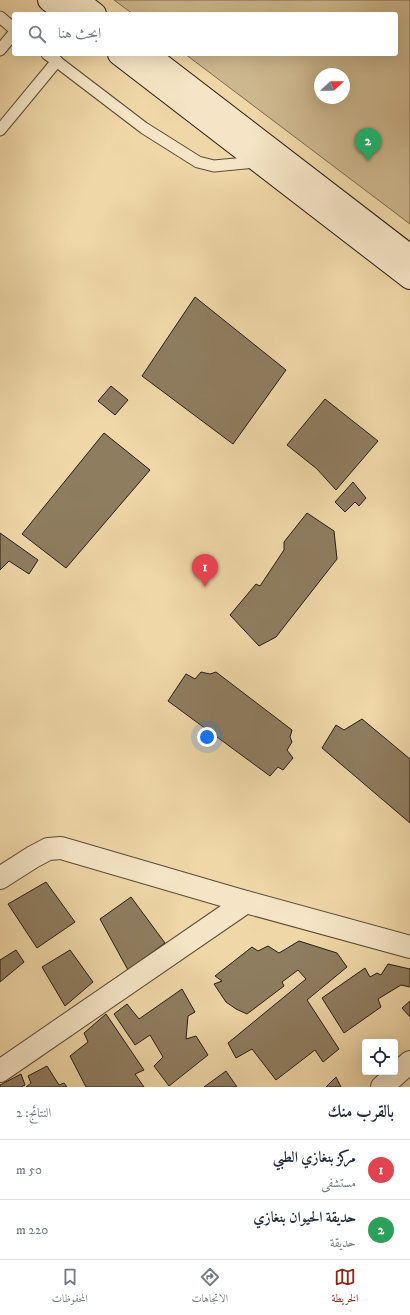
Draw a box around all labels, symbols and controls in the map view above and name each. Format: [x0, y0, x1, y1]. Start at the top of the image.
search box [12, 12, 398, 56]
icon: search [26, 23, 48, 45]
text: ابحث هنا [58, 24, 101, 43]
north arrow [314, 68, 350, 104]
pin: 2 [355, 128, 381, 161]
pin: 1 [192, 554, 218, 587]
your location [197, 727, 217, 747]
map controls [362, 1039, 398, 1075]
button: locate [362, 1039, 398, 1075]
text: بالقرب منك [328, 1101, 394, 1123]
text: النتائج: 2 [16, 1105, 51, 1121]
text: مركز بنغازي الطبي [273, 1148, 356, 1167]
text: 50 m [16, 1162, 42, 1178]
text: 1 [379, 1162, 383, 1178]
text: مستشفى [321, 1175, 356, 1191]
text: حديقة الحيوان بنغازي [253, 1208, 356, 1227]
text: 220 m [16, 1222, 48, 1238]
text: 2 [378, 1222, 384, 1238]
text: حديقة [330, 1235, 356, 1251]
tab: المحفوظات [52, 1266, 88, 1309]
tab: الاتجاهات [191, 1266, 228, 1309]
tab: الخريطة [332, 1266, 358, 1309]

